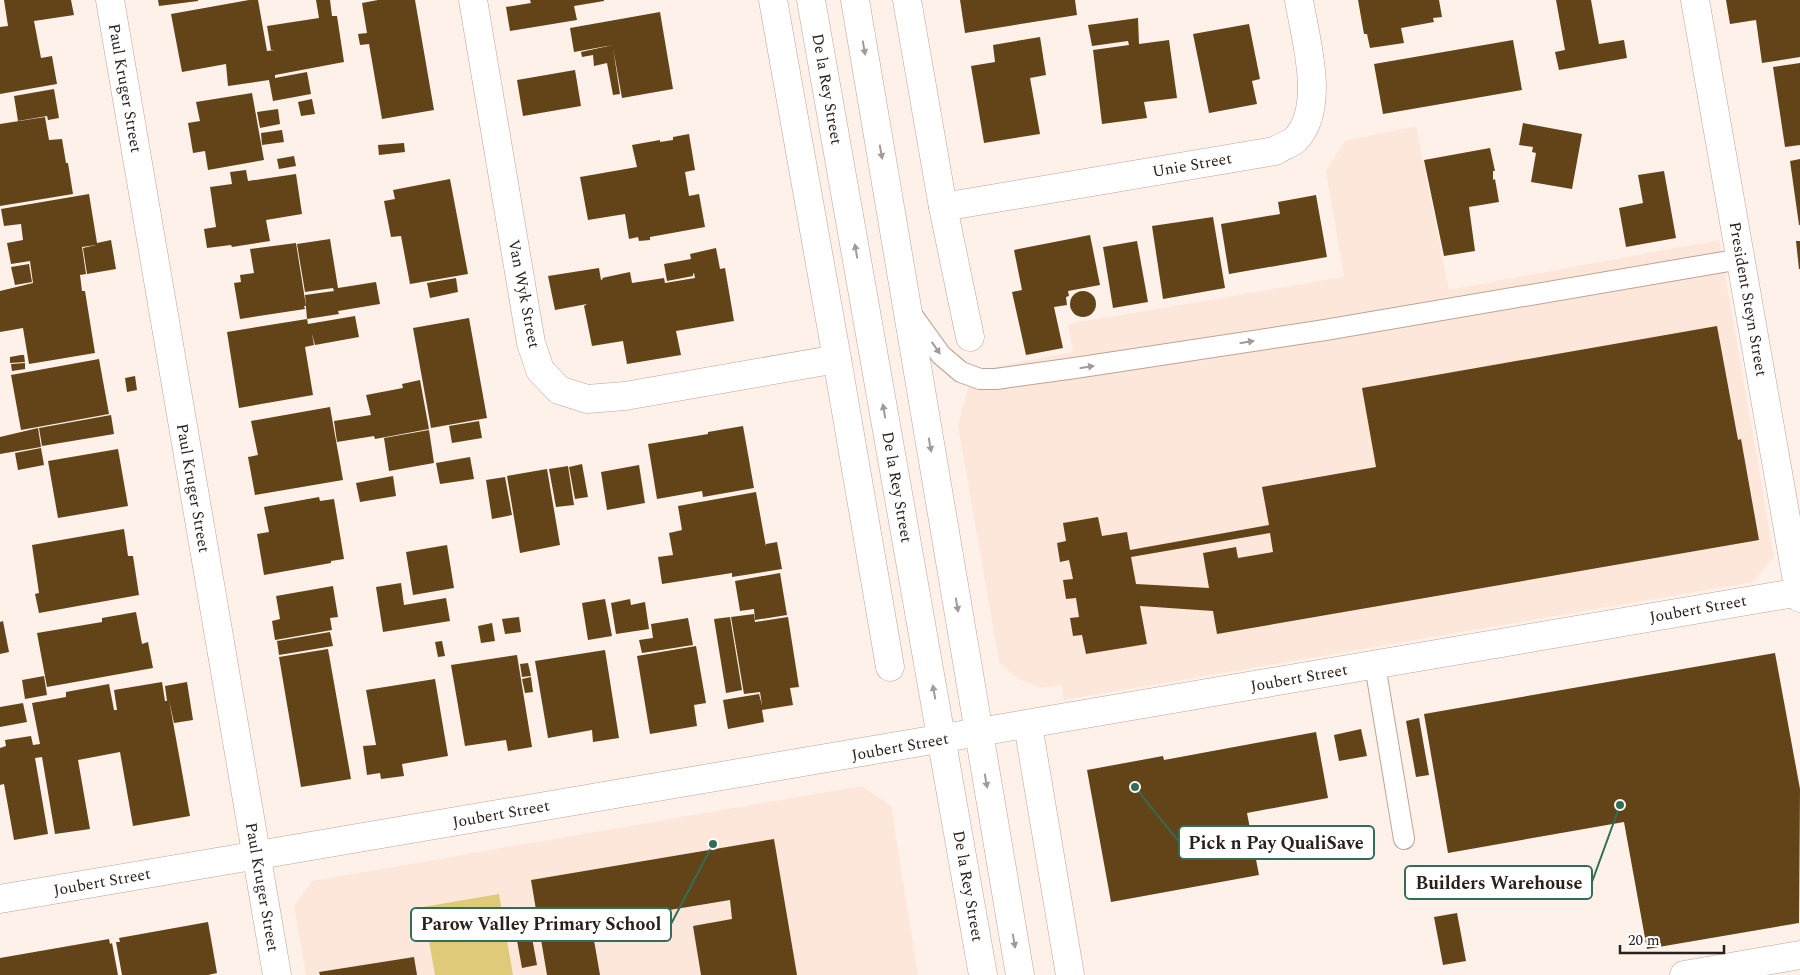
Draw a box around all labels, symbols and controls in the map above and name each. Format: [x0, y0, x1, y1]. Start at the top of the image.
street label: Paul Kruger Street [102, 21, 148, 155]
street label: De la Rey Street [805, 31, 849, 147]
one-way arrow [860, 40, 868, 56]
one-way arrow [878, 144, 886, 160]
street label: Unie Street [1150, 146, 1234, 184]
street label: President Steyn Street [1723, 220, 1773, 379]
street label: Van Wyk Street [502, 237, 546, 351]
one-way arrow [851, 243, 859, 259]
one-way arrow [1240, 338, 1256, 346]
one-way arrow [931, 341, 941, 355]
one-way arrow [1079, 362, 1095, 370]
one-way arrow [880, 403, 888, 419]
street label: Paul Kruger Street [170, 421, 216, 555]
street label: De la Rey Street [875, 429, 919, 545]
one-way arrow [927, 437, 935, 453]
street label: Joubert Street [1647, 589, 1749, 629]
one-way arrow [954, 597, 962, 613]
street label: Joubert Street [1248, 658, 1350, 698]
one-way arrow [929, 683, 937, 699]
street label: Joubert Street [849, 727, 951, 767]
one-way arrow [983, 774, 991, 790]
street label: Joubert Street [450, 794, 552, 834]
street label: Paul Kruger Street [239, 820, 285, 954]
callout: Pick n Pay QualiSave [1179, 826, 1374, 859]
street label: De la Rey Street [946, 828, 990, 944]
text: Pick n Pay QualiSave [1188, 830, 1364, 857]
street label: Joubert Street [51, 862, 153, 902]
callout: Builders Warehouse [1405, 866, 1592, 899]
text: Builders Warehouse [1415, 870, 1583, 897]
callout: Parow Valley Primary School [411, 908, 671, 941]
text: Parow Valley Primary School [421, 911, 661, 938]
scale bar [1620, 922, 1724, 954]
text: 20 m [1628, 929, 1660, 952]
one-way arrow [1010, 934, 1018, 950]

